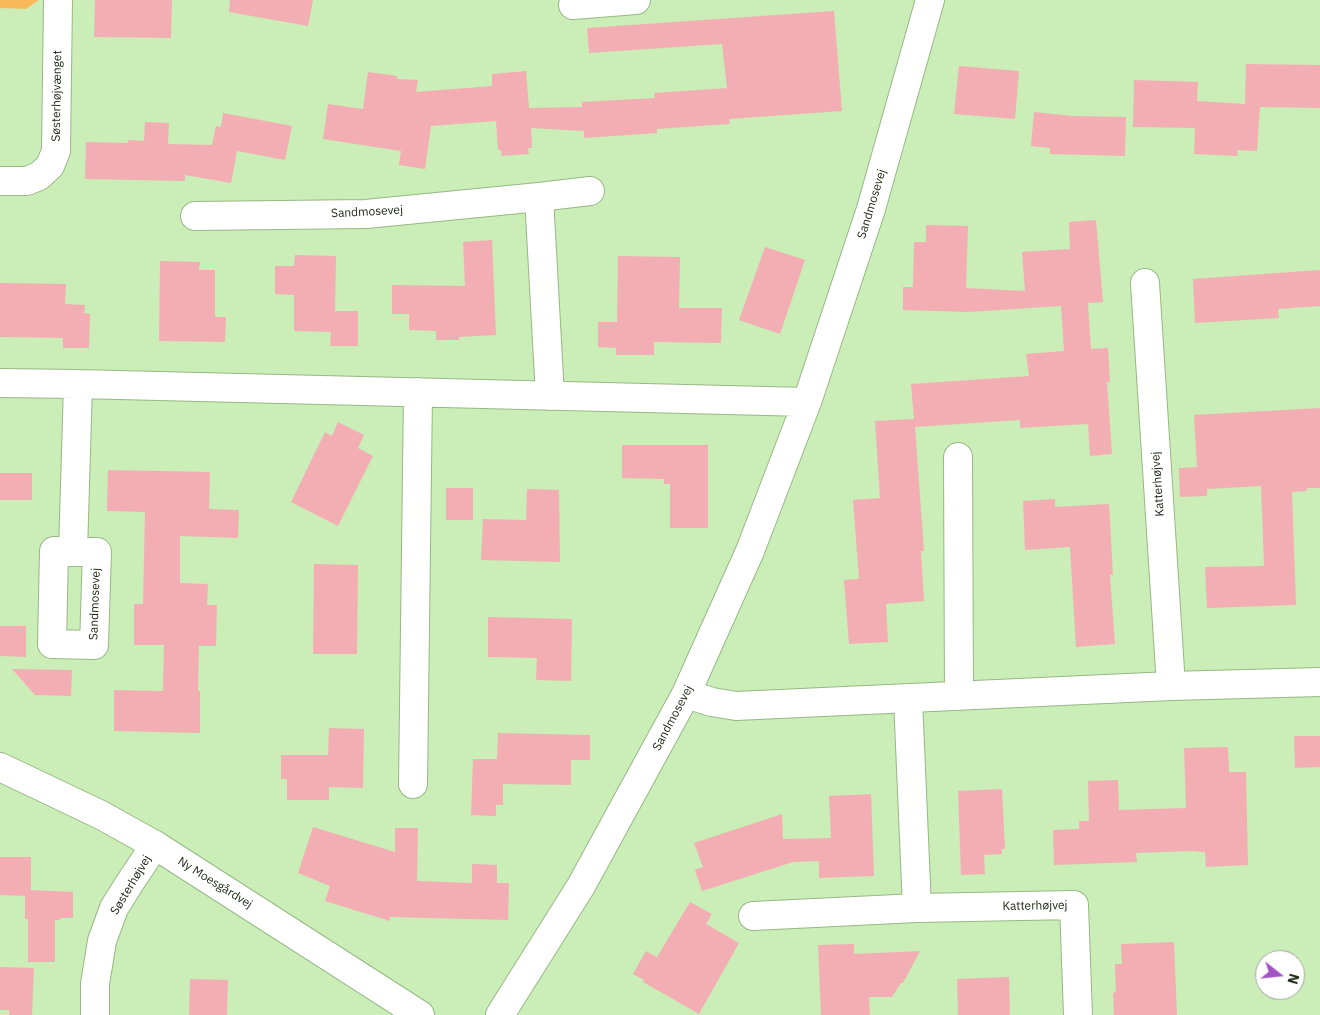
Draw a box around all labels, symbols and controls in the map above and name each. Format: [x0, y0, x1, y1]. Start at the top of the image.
street label: Søsterhøjvænget [49, 50, 65, 142]
street label: Sandmosevej [855, 167, 889, 241]
street label: Sandmosevej [331, 203, 403, 221]
street label: Katterhøjvej [1149, 451, 1167, 517]
street label: Sandmosevej [87, 568, 103, 640]
street label: Sandmosevej [650, 683, 696, 753]
street label: Søsterhøjvej [108, 853, 154, 917]
street label: Ny Moesgårdvej [175, 854, 255, 912]
street label: Katterhøjvej [1002, 898, 1068, 914]
north arrow [1255, 950, 1305, 1000]
text: N [1283, 971, 1304, 986]

